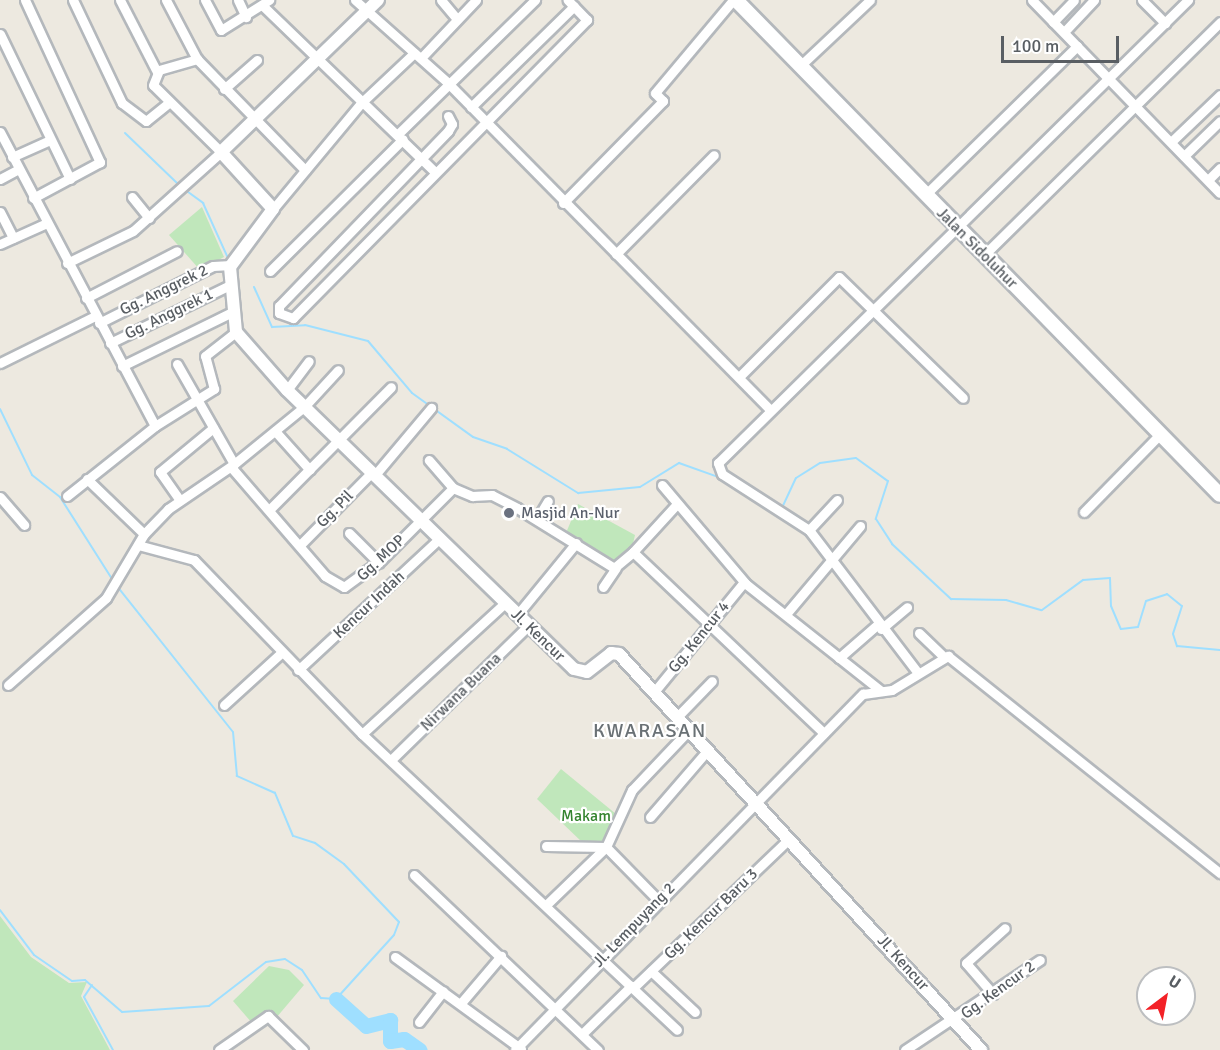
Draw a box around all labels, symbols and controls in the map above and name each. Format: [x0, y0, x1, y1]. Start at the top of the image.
scale bar [1004, 24, 1122, 62]
text: 100 m [1012, 35, 1059, 57]
street label: Jalan Sidoluhur [933, 204, 1021, 292]
street label: Gg. Anggrek 2 [117, 260, 211, 320]
street label: Gg. Anggrek 1 [122, 284, 216, 344]
street label: Gg. Pil [312, 486, 358, 532]
place label: Masjid An-Nur [521, 503, 619, 523]
marker: Masjid An-Nur [502, 506, 516, 520]
street label: Gg. MOP [353, 531, 409, 585]
street label: Kencur Indah [329, 567, 409, 643]
street label: Gg. Kencur 4 [664, 597, 734, 677]
street label: Jl. Kencur [507, 605, 569, 665]
street label: Nirwana Buana [417, 649, 505, 735]
district label: KWARASAN [593, 718, 707, 742]
park label: Makam [561, 806, 611, 826]
street label: Gg. Kencur Baru 3 [660, 864, 762, 964]
street label: Jl. Lempuyang 2 [589, 879, 679, 971]
street label: Jl. Kencur [873, 931, 933, 995]
street label: Gg. Kencur 2 [957, 957, 1039, 1023]
north arrow [1136, 966, 1196, 1026]
text: U [1165, 971, 1184, 994]

